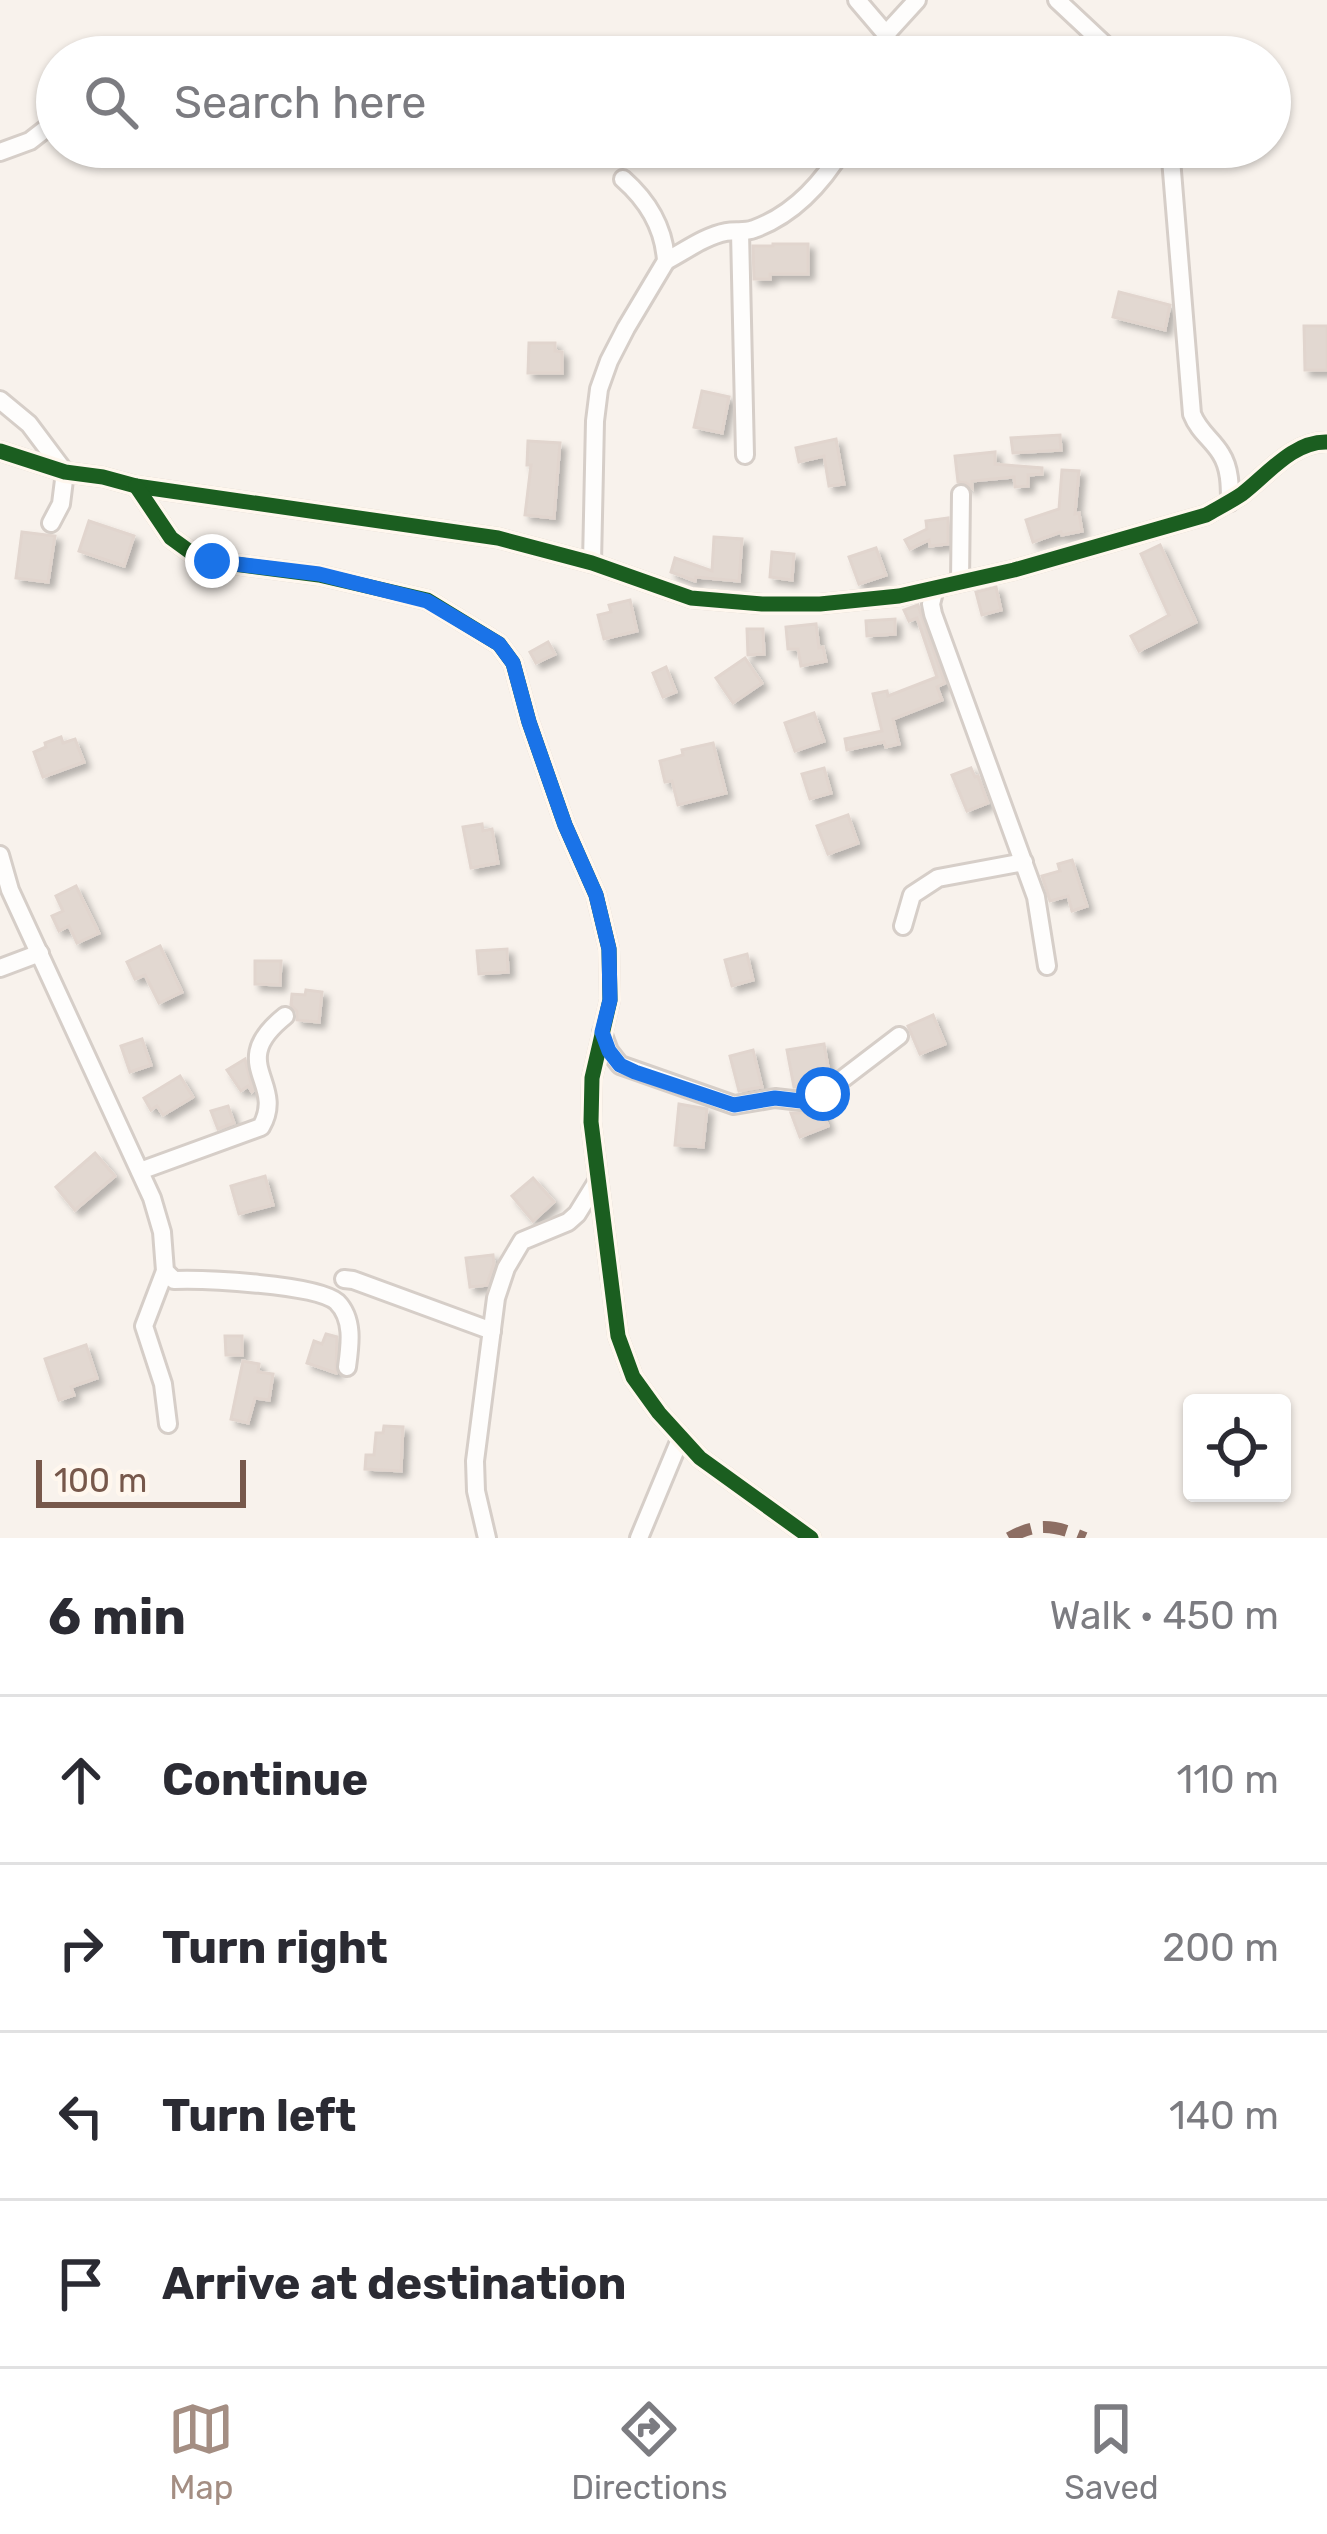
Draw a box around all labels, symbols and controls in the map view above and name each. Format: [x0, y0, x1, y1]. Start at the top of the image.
search box [36, 36, 1291, 168]
icon: search [78, 69, 144, 135]
text: Search here [174, 76, 426, 129]
route end [185, 534, 239, 588]
route start [796, 1067, 850, 1121]
map controls [1183, 1394, 1291, 1502]
button: locate [1183, 1394, 1291, 1502]
scale bar [36, 1454, 246, 1507]
text: 100 m [54, 1461, 147, 1500]
text: 6 min [48, 1586, 186, 1647]
text: Walk · 450 m [1050, 1593, 1279, 1639]
icon: ahead [48, 1747, 114, 1813]
text: Continue [162, 1753, 368, 1806]
text: 110 m [1177, 1757, 1279, 1803]
icon: right [48, 1915, 114, 1981]
text: Turn right [162, 1921, 388, 1974]
text: 200 m [1162, 1925, 1279, 1971]
icon: left [48, 2083, 114, 2149]
text: Turn left [162, 2089, 356, 2142]
text: 140 m [1169, 2093, 1279, 2139]
icon: arrive [48, 2251, 114, 2317]
text: Arrive at destination [162, 2257, 627, 2310]
tab: Map [168, 2396, 234, 2507]
tab: Directions [571, 2396, 728, 2507]
tab: Saved [1064, 2396, 1159, 2507]

